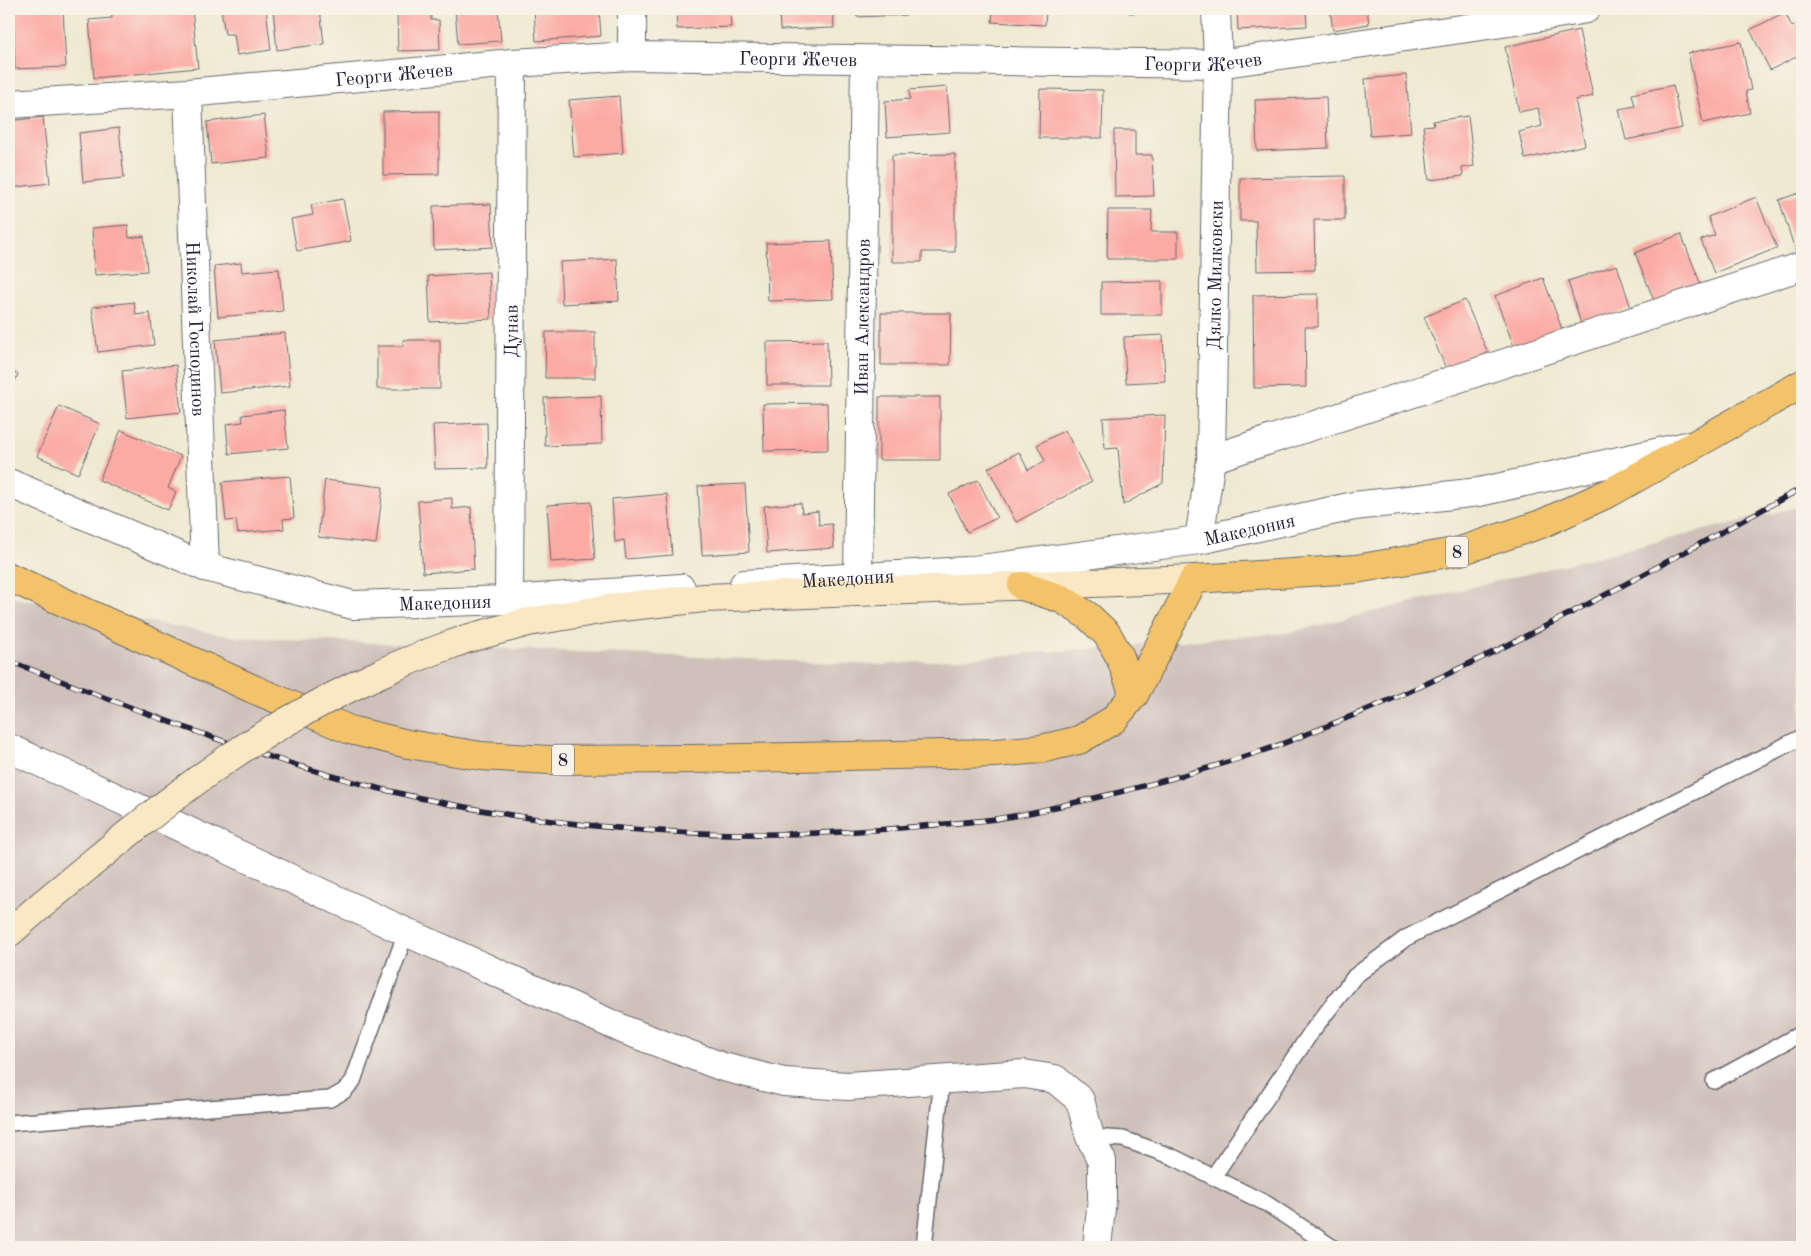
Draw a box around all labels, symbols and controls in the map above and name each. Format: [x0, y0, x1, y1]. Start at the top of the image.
street label: Георги Жечев [739, 50, 857, 71]
street label: Георги Жечев [1144, 51, 1263, 76]
street label: Георги Жечев [334, 62, 454, 91]
street label: Дялко Милковски [1206, 200, 1228, 350]
street label: Иван Александров [853, 238, 875, 396]
street label: Николай Господинов [181, 241, 207, 417]
street label: Дунав [503, 304, 523, 358]
street label: Македония [1202, 512, 1297, 551]
road number: 8 [1446, 536, 1468, 568]
street label: Македония [801, 568, 895, 593]
street label: Македония [398, 594, 492, 616]
road number: 8 [552, 744, 574, 776]

